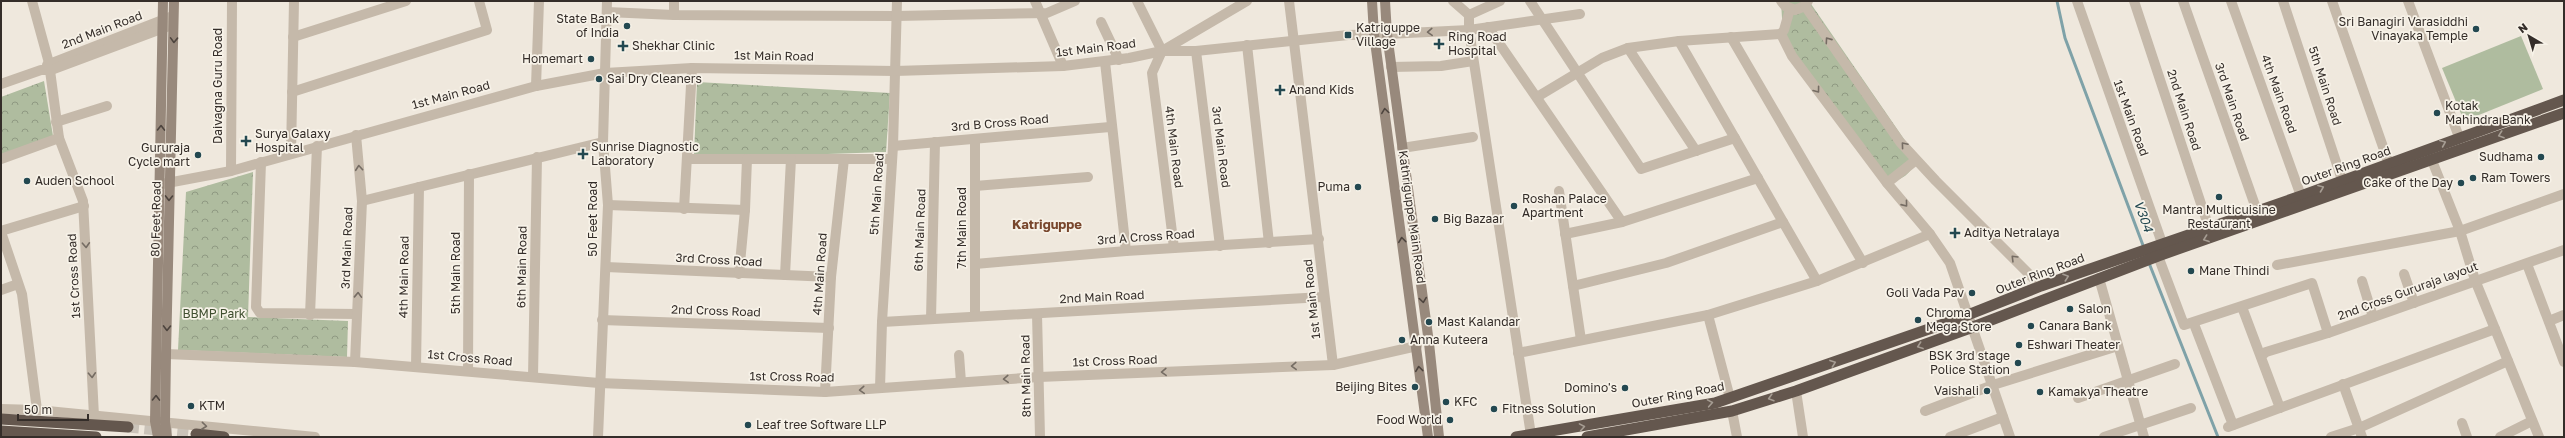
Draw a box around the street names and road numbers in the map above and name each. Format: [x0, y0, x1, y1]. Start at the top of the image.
street label: 2nd Main Road [60, 7, 144, 52]
street label: Daivagna Guru Road [210, 28, 225, 144]
street label: 1st Main Road [1055, 35, 1137, 60]
street label: 5th Main Road [2306, 44, 2345, 127]
street label: 1st Main Road [734, 47, 814, 64]
street label: 4th Main Road [2258, 52, 2301, 135]
street label: 3rd Main Road [2212, 61, 2253, 143]
street label: 2nd Main Road [2164, 67, 2205, 153]
street label: 1st Main Road [410, 77, 491, 112]
street label: 1st Main Road [2111, 78, 2152, 158]
street label: 4th Main Road [1162, 105, 1187, 189]
street label: 3rd Main Road [1209, 105, 1234, 189]
street label: 3rd B Cross Road [950, 111, 1049, 134]
street label: Outer Ring Road [2299, 142, 2393, 189]
street label: Kathriguppe Main Road [1396, 149, 1429, 285]
street label: 5th Main Road [866, 152, 887, 236]
street label: 80 Feet Road [147, 181, 164, 257]
street label: 50 Feet Road [585, 181, 600, 257]
street label: 7th Main Road [954, 187, 969, 269]
street label: 6th Main Road [911, 188, 928, 271]
street label: 3rd Main Road [338, 207, 355, 289]
street label: 6th Main Road [513, 226, 530, 308]
street label: 3rd A Cross Road [1097, 226, 1195, 247]
street label: 5th Main Road [448, 232, 463, 314]
street label: 4th Main Road [809, 232, 830, 316]
street label: 1st Cross Road [64, 233, 83, 319]
street label: 4th Main Road [395, 236, 412, 318]
street label: 3rd Cross Road [675, 250, 763, 269]
street label: Outer Ring Road [1993, 250, 2086, 297]
street label: 1st Main Road [1300, 258, 1323, 340]
street label: 2nd Cross Gururaja layout [2335, 258, 2480, 323]
street label: 2nd Main Road [1059, 287, 1145, 306]
street label: 2nd Cross Road [671, 301, 761, 320]
street label: 8th Main Road [1017, 335, 1034, 417]
street label: 1st Cross Road [427, 346, 513, 369]
street label: 1st Cross Road [1072, 352, 1158, 369]
street label: 1st Cross Road [749, 368, 835, 385]
street label: Outer Ring Road [1630, 378, 1726, 411]

